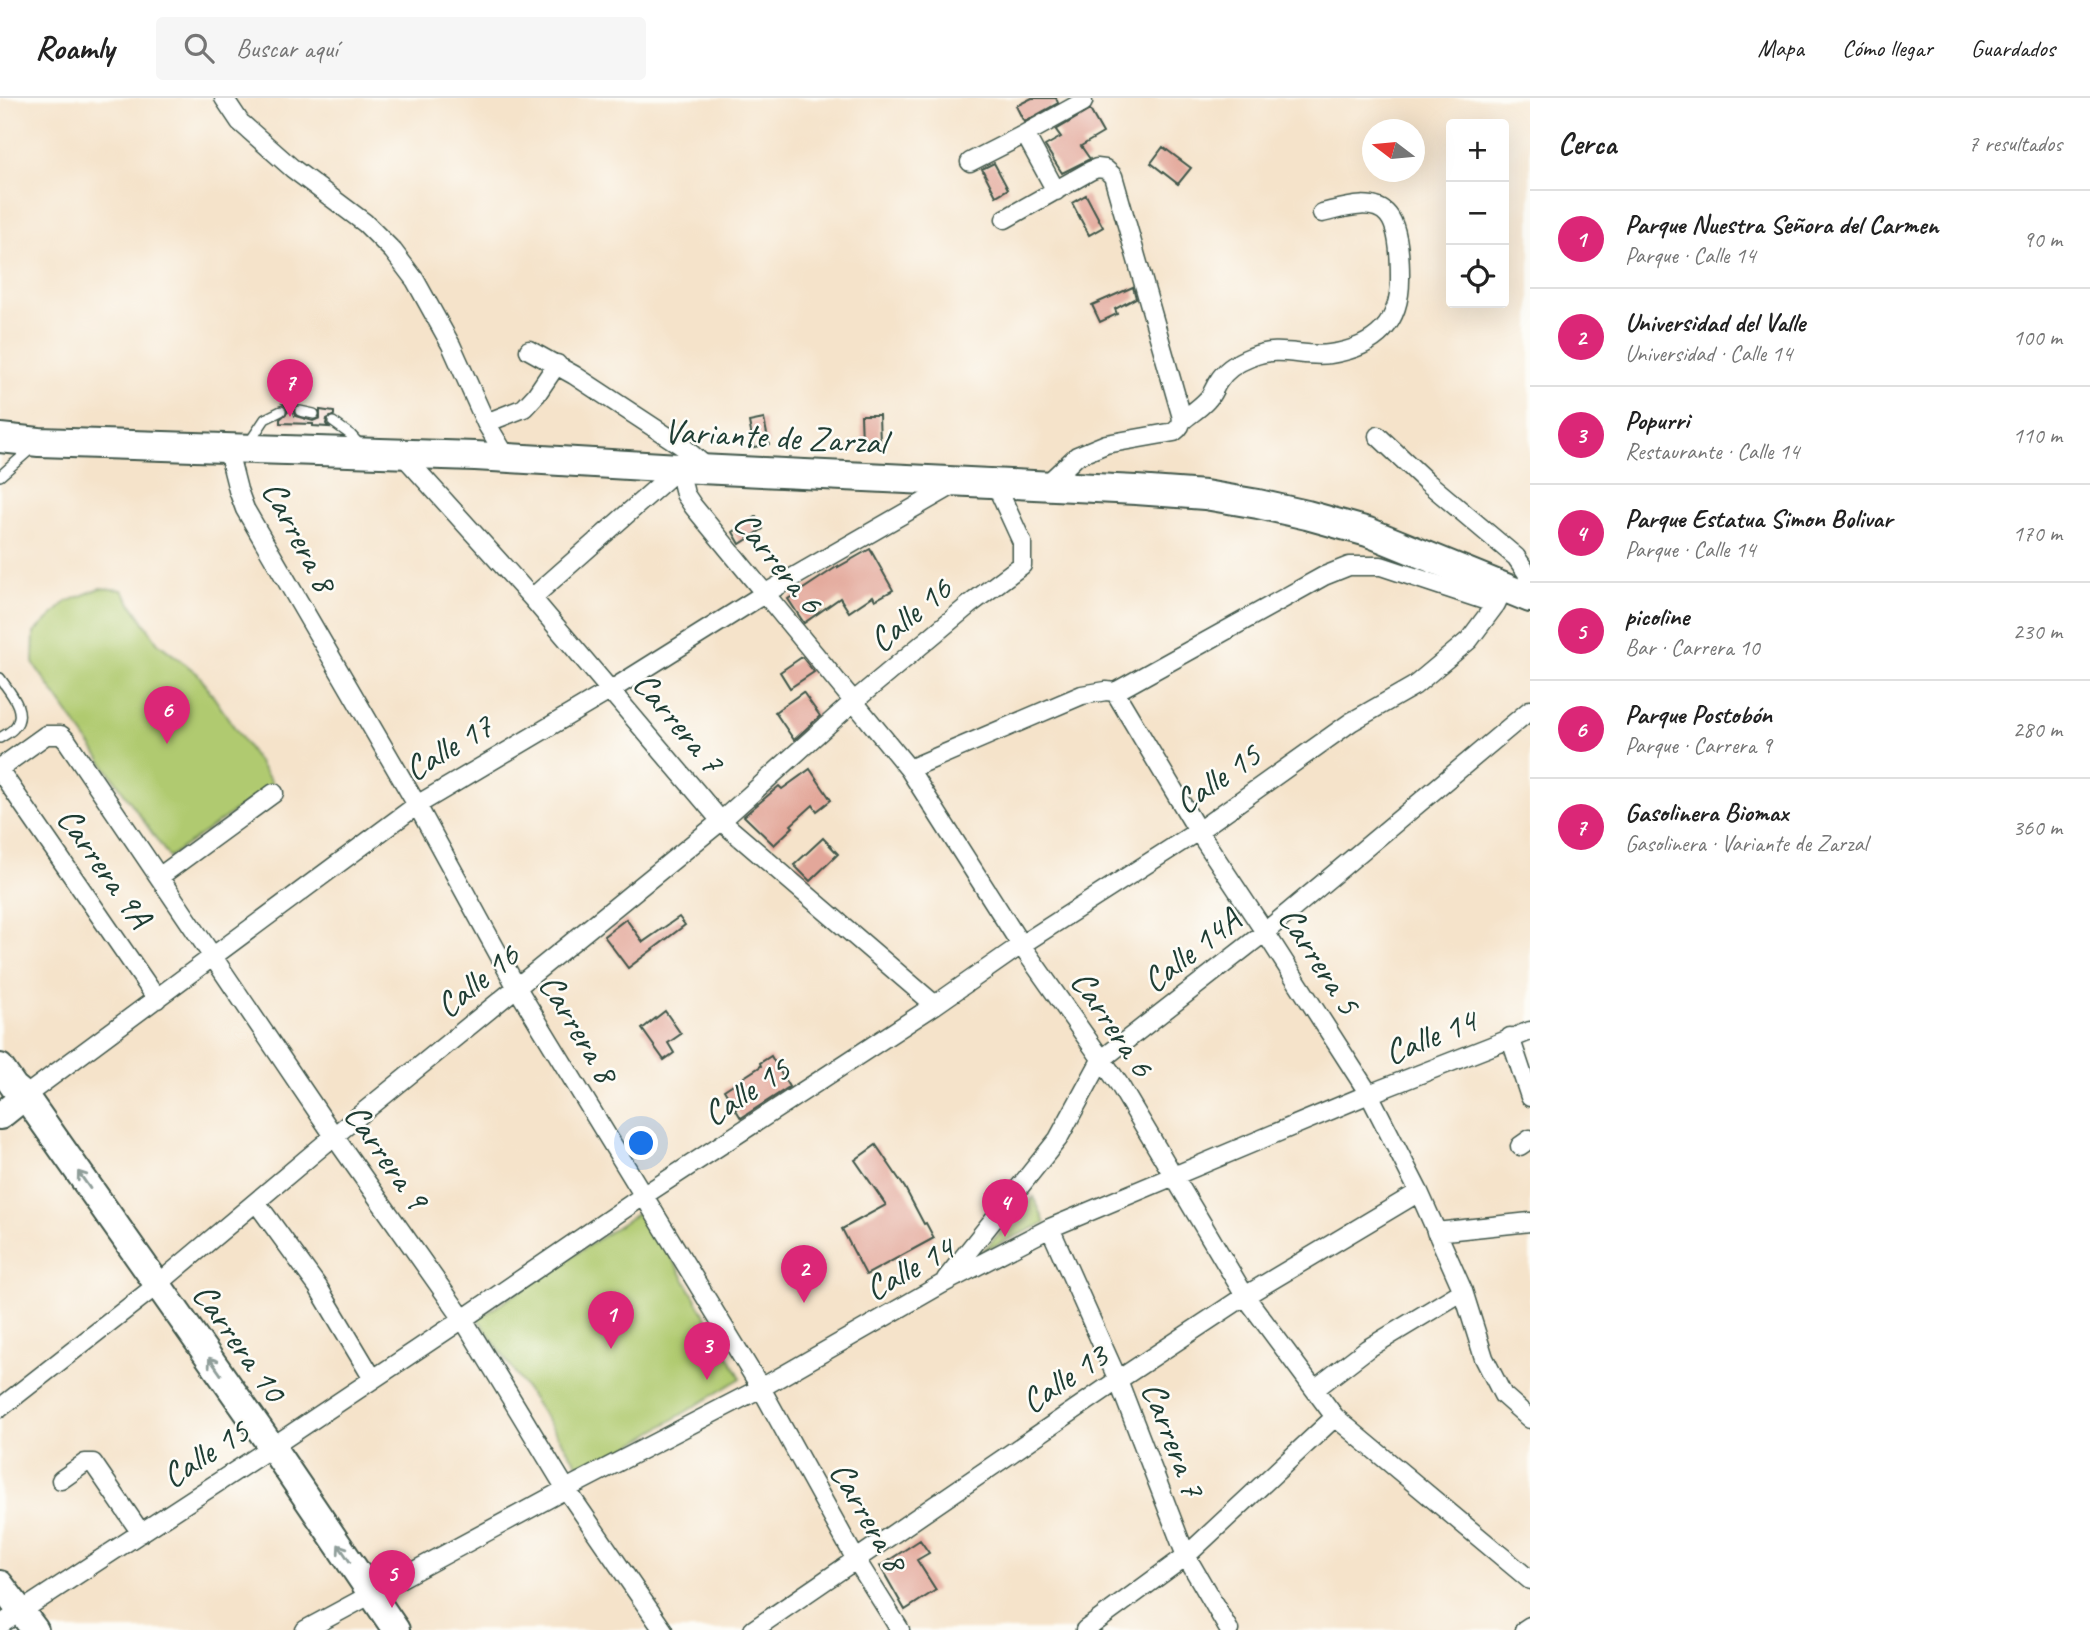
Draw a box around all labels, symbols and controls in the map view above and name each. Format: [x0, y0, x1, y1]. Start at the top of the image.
search box [156, 17, 646, 80]
text: Roamly [35, 27, 114, 69]
icon: search [180, 29, 218, 67]
text: Buscar aquí [236, 32, 338, 65]
text: Mapa [1757, 33, 1804, 63]
text: Cómo llegar [1842, 33, 1933, 63]
text: Guardados [1971, 33, 2055, 63]
north arrow [1362, 119, 1425, 182]
map controls [1446, 119, 1509, 308]
button: + [1446, 119, 1509, 182]
text: Cerca [1558, 125, 1616, 163]
text: 7 resultados [1968, 129, 2062, 158]
button: − [1446, 182, 1509, 245]
text: Parque Nuestra Señora del Carmen [1625, 208, 1939, 241]
text: 1 [1576, 225, 1586, 254]
text: 90 m [2023, 225, 2062, 254]
text: Parque · Calle 14 [1625, 241, 1756, 270]
button: locate [1446, 245, 1509, 308]
text: Universidad del Valle [1625, 306, 1805, 339]
text: 2 [1576, 323, 1586, 352]
text: 100 m [2013, 323, 2062, 352]
text: Universidad · Calle 14 [1625, 339, 1792, 368]
pin: 7 [267, 359, 313, 417]
text: Popurri [1625, 404, 1689, 437]
street label: Variante de Zarzal [663, 408, 893, 465]
text: 3 [1576, 421, 1586, 450]
text: 110 m [2013, 421, 2062, 450]
text: Restaurante · Calle 14 [1625, 437, 1799, 466]
street label: Carrera 8 [252, 473, 349, 602]
street label: Carrera 6 [724, 502, 835, 624]
text: Parque Estatua Simon Bolivar [1625, 502, 1892, 535]
text: 4 [1576, 519, 1586, 548]
text: 170 m [2013, 519, 2062, 548]
text: Parque · Calle 14 [1625, 535, 1756, 564]
street label: Calle 16 [859, 566, 962, 662]
text: picoline [1625, 600, 1689, 633]
text: 5 [1576, 617, 1586, 646]
text: 230 m [2013, 617, 2062, 646]
text: Bar · Carrera 10 [1625, 633, 1760, 662]
street label: Carrera 7 [623, 662, 736, 784]
pin: 6 [144, 686, 190, 744]
text: Parque Postobón [1625, 698, 1772, 731]
street label: Calle 17 [396, 703, 502, 791]
text: 6 [1576, 715, 1586, 744]
text: 280 m [2013, 715, 2062, 744]
street label: Calle 15 [1165, 731, 1271, 824]
text: Parque · Carrera 9 [1625, 731, 1772, 760]
text: Gasolinera Biomax [1625, 796, 1788, 829]
street label: Carrera 9A [47, 798, 163, 938]
text: 7 [1576, 813, 1586, 842]
text: 360 m [2013, 813, 2062, 842]
text: Gasolinera · Variante de Zarzal [1625, 829, 1867, 858]
street label: Calle 14A [1133, 897, 1251, 1003]
street label: Carrera 5 [1268, 898, 1372, 1025]
street label: Calle 16 [426, 932, 529, 1028]
street label: Carrera 6 [1061, 961, 1165, 1086]
street label: Carrera 8 [528, 965, 630, 1094]
street label: Calle 14 [1378, 997, 1486, 1075]
street label: Calle 15 [694, 1045, 800, 1136]
street label: Carrera 9 [334, 1094, 441, 1221]
your location [624, 1126, 658, 1160]
one-way arrow [77, 1171, 91, 1190]
pin: 4 [982, 1179, 1028, 1237]
street label: Calle 14 [857, 1224, 965, 1311]
pin: 2 [781, 1245, 827, 1303]
street label: Carrera 10 [182, 1274, 298, 1412]
pin: 1 [588, 1291, 634, 1349]
pin: 3 [684, 1322, 730, 1380]
street label: Calle 13 [1012, 1332, 1118, 1424]
one-way arrow [207, 1357, 222, 1376]
street label: Carrera 7 [1131, 1375, 1217, 1505]
street label: Calle 15 [153, 1407, 259, 1498]
street label: Carrera 8 [819, 1453, 920, 1582]
one-way arrow [337, 1544, 352, 1563]
pin: 5 [369, 1550, 415, 1608]

